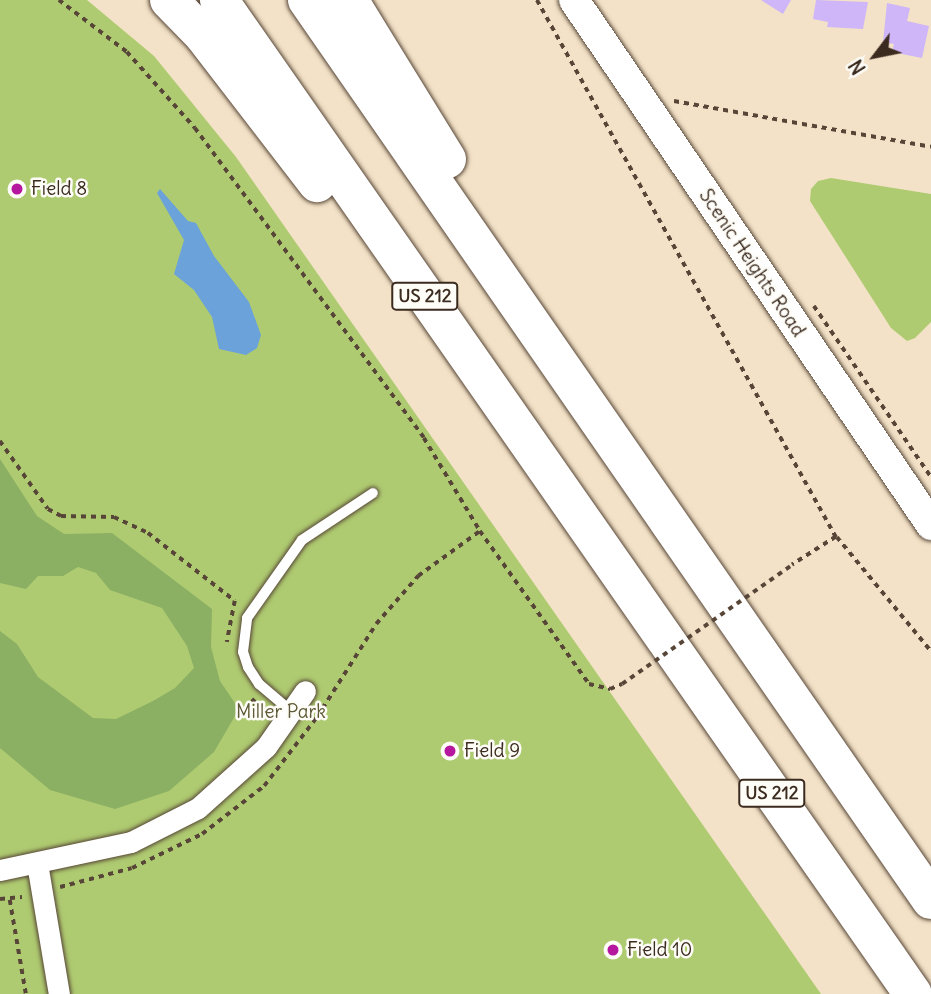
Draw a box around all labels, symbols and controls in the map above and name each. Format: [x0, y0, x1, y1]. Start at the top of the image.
north arrow [840, 21, 910, 91]
text: N [844, 55, 871, 79]
place label: Field 8 [31, 178, 87, 200]
marker: Field 8 [9, 181, 25, 197]
street label: Scenic Heights Road [694, 185, 810, 341]
road number: US 212 [390, 282, 460, 310]
park label: Miller Park [236, 701, 326, 723]
place label: Field 9 [464, 740, 520, 762]
marker: Field 9 [442, 743, 458, 759]
road number: US 212 [737, 778, 807, 808]
place label: Field 10 [627, 939, 692, 961]
marker: Field 10 [605, 942, 621, 958]

